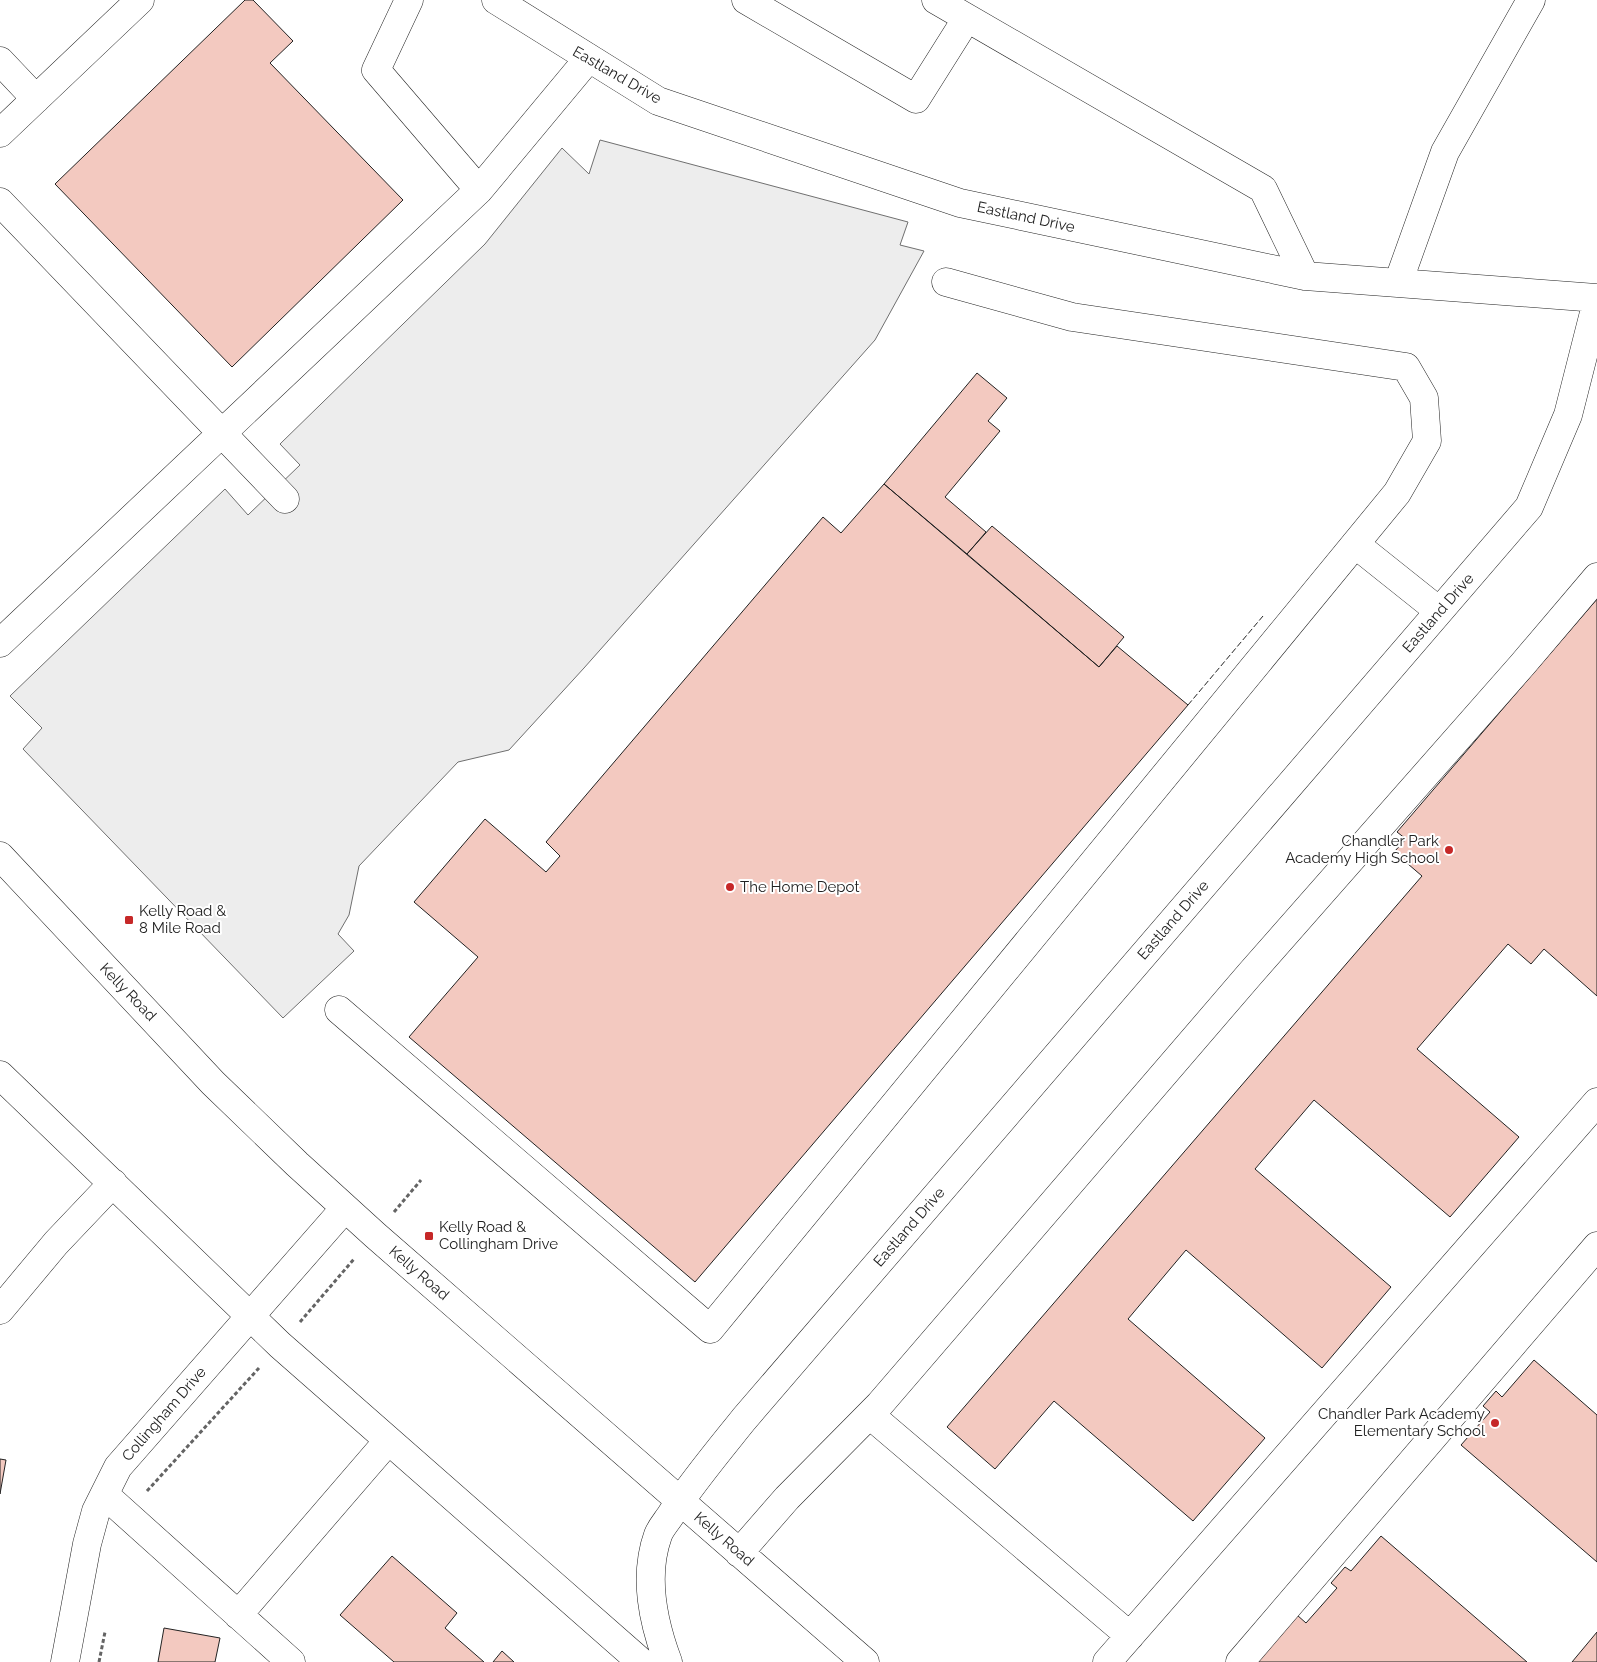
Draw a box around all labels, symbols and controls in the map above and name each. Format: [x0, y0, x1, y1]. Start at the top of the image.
street label: Eastland Drive [569, 42, 665, 108]
street label: Eastland Drive [975, 198, 1077, 236]
street label: Eastland Drive [1399, 569, 1478, 656]
place label: Chandler Park Academy High School [1285, 832, 1440, 867]
marker: Chandler Park Academy High School [1443, 844, 1455, 856]
street label: Eastland Drive [1134, 876, 1213, 963]
place label: The Home Depot [740, 878, 859, 896]
marker: The Home Depot [724, 881, 736, 893]
place label: Kelly Road & 8 Mile Road [139, 902, 226, 937]
marker: Kelly Road & 8 Mile Road [123, 914, 135, 926]
street label: Kelly Road [96, 959, 160, 1025]
street label: Eastland Drive [870, 1183, 949, 1270]
place label: Kelly Road & Collingham Drive [439, 1218, 558, 1253]
marker: Kelly Road & Collingham Drive [423, 1230, 435, 1242]
street label: Kelly Road [385, 1242, 453, 1304]
street label: Collingham Drive [118, 1363, 210, 1465]
place label: Chandler Park Academy Elementary School [1318, 1405, 1486, 1440]
marker: Chandler Park Academy Elementary School [1489, 1417, 1501, 1429]
street label: Kelly Road [690, 1508, 758, 1570]

